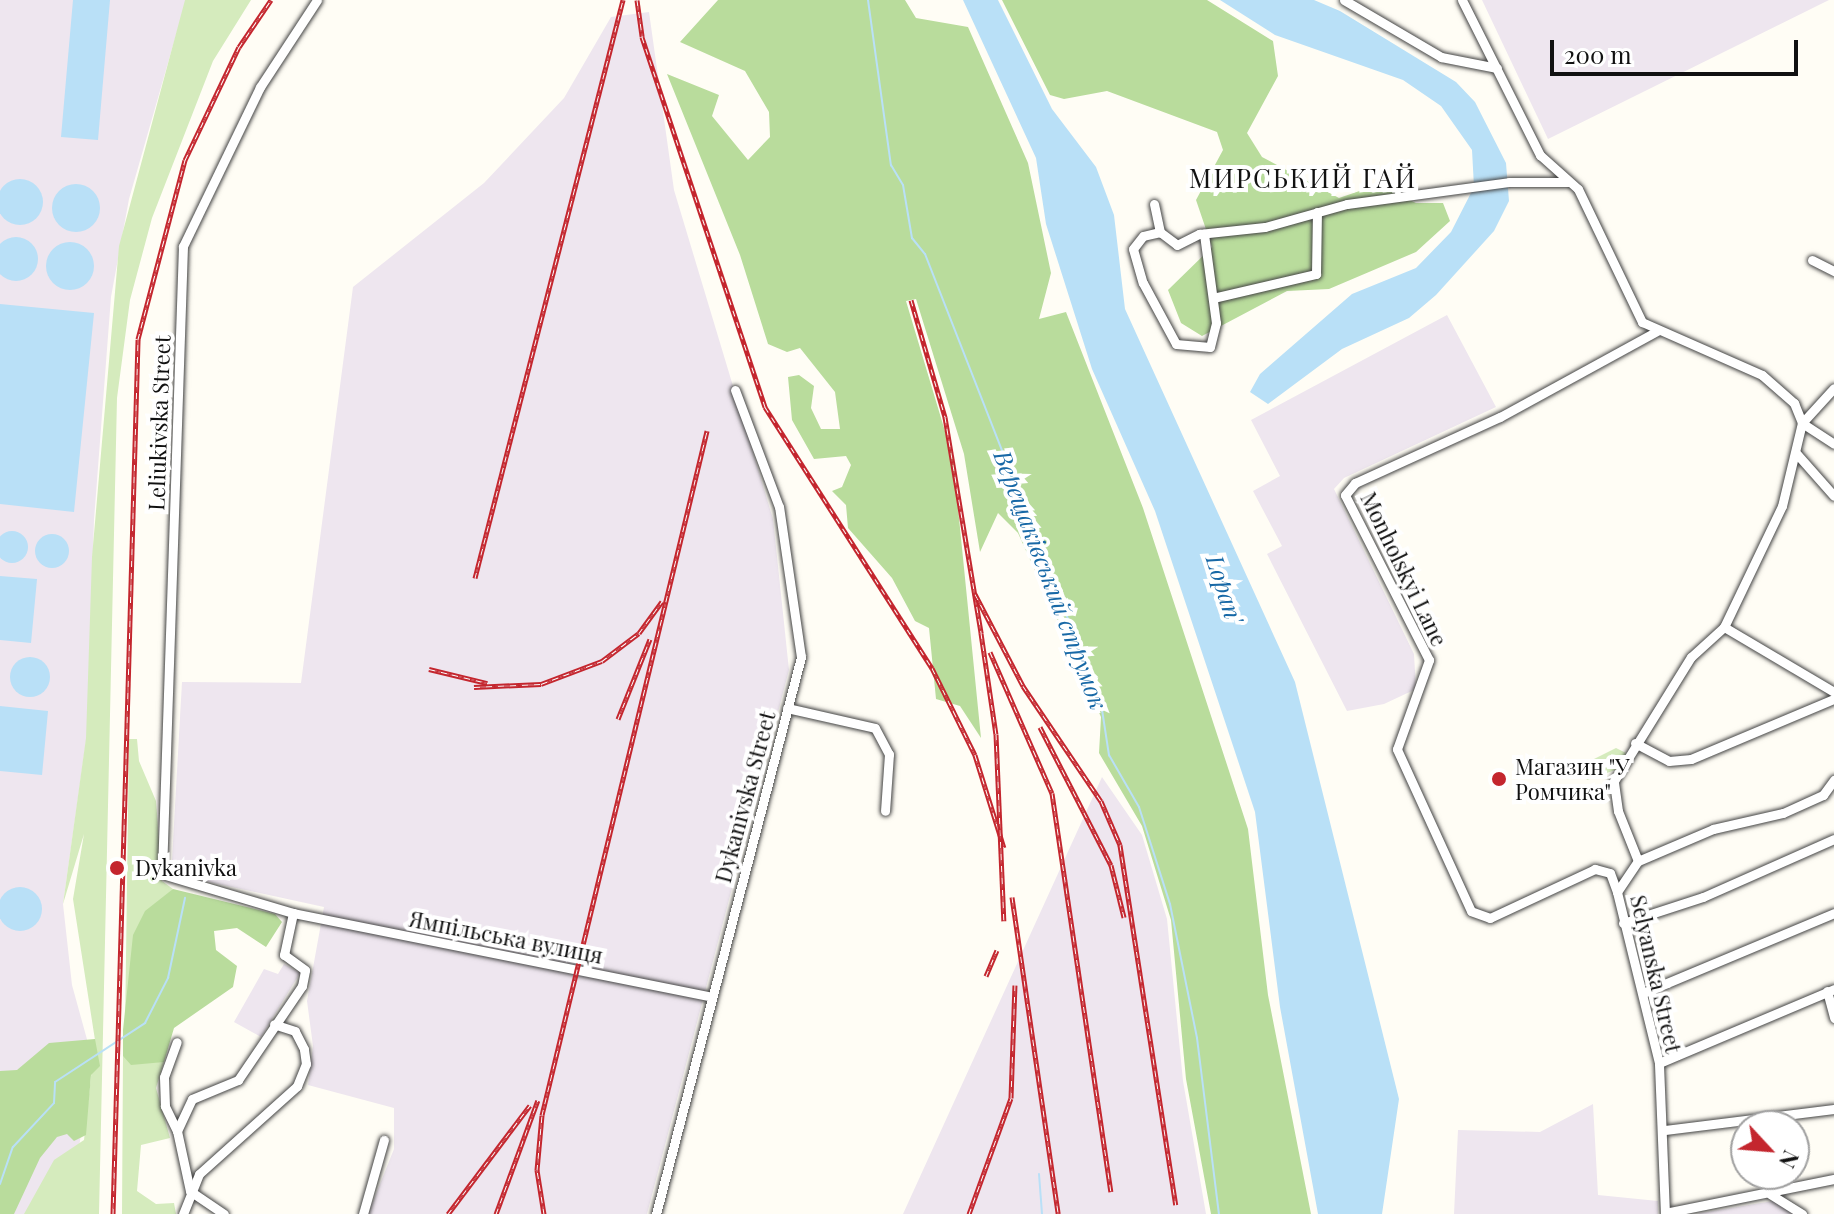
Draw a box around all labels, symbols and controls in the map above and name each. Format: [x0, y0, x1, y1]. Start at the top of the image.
scale bar [1554, 24, 1802, 74]
text: 200 m [1564, 38, 1632, 70]
district label: МИРСЬКИЙ ГАЙ [1189, 162, 1417, 194]
street label: Leliukivska Street [143, 335, 175, 511]
water label: Верещаківський струмок [988, 446, 1114, 714]
street label: Monholskyi Lane [1355, 488, 1453, 650]
water label: Lopan' [1200, 551, 1250, 627]
street label: Dykanivska Street [709, 708, 781, 886]
place label: Магазин "У Ромчика" [1515, 753, 1630, 804]
marker: Магазин "У Ромчика" [1490, 770, 1508, 788]
place label: Dykanіvka [135, 855, 237, 881]
marker: Dykanіvka [106, 857, 128, 879]
street label: Selyanska Street [1625, 892, 1687, 1056]
street label: Ямпільська вулиця [407, 905, 605, 969]
north arrow [1730, 1110, 1810, 1190]
text: N [1773, 1146, 1807, 1173]

